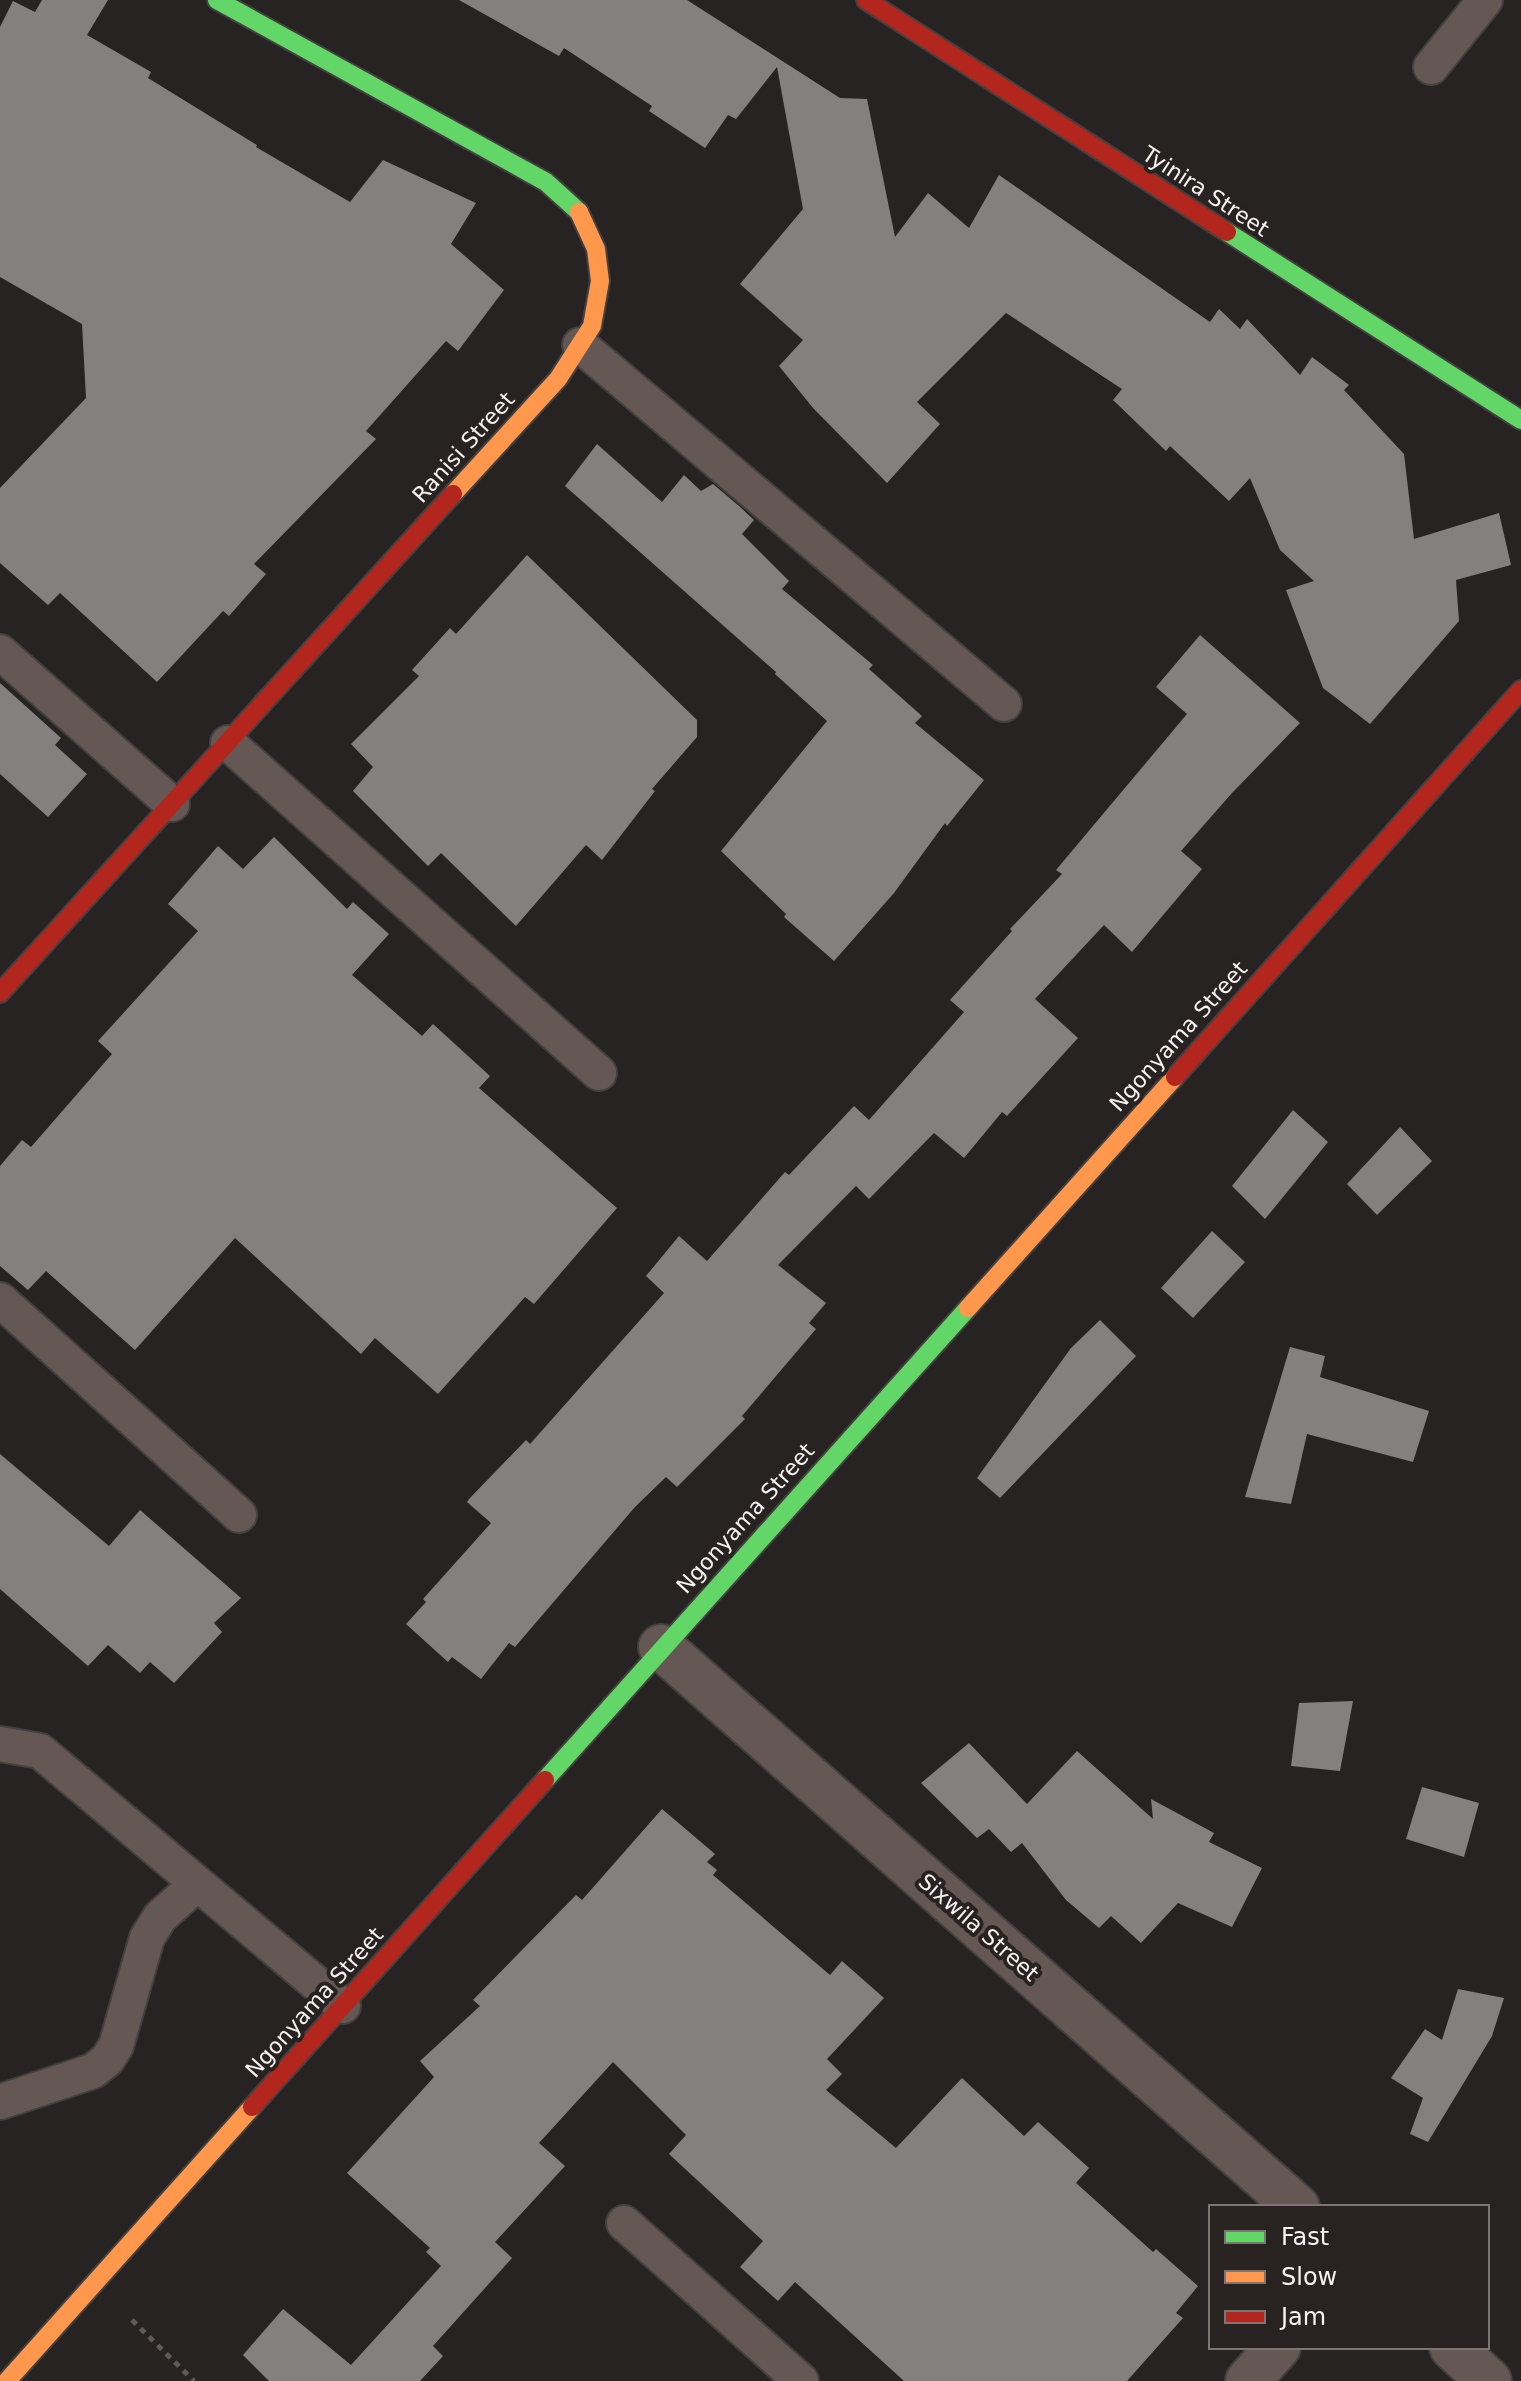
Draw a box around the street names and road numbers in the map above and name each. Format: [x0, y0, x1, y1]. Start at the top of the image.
street label: Tyinira Street [1137, 141, 1274, 242]
street label: Ranisi Street [407, 387, 520, 508]
street label: Ngonyama Street [1104, 956, 1253, 1116]
street label: Ngonyama Street [671, 1438, 820, 1598]
street label: Sixwila Street [914, 1869, 1044, 1986]
street label: Ngonyama Street [240, 1922, 389, 2082]

